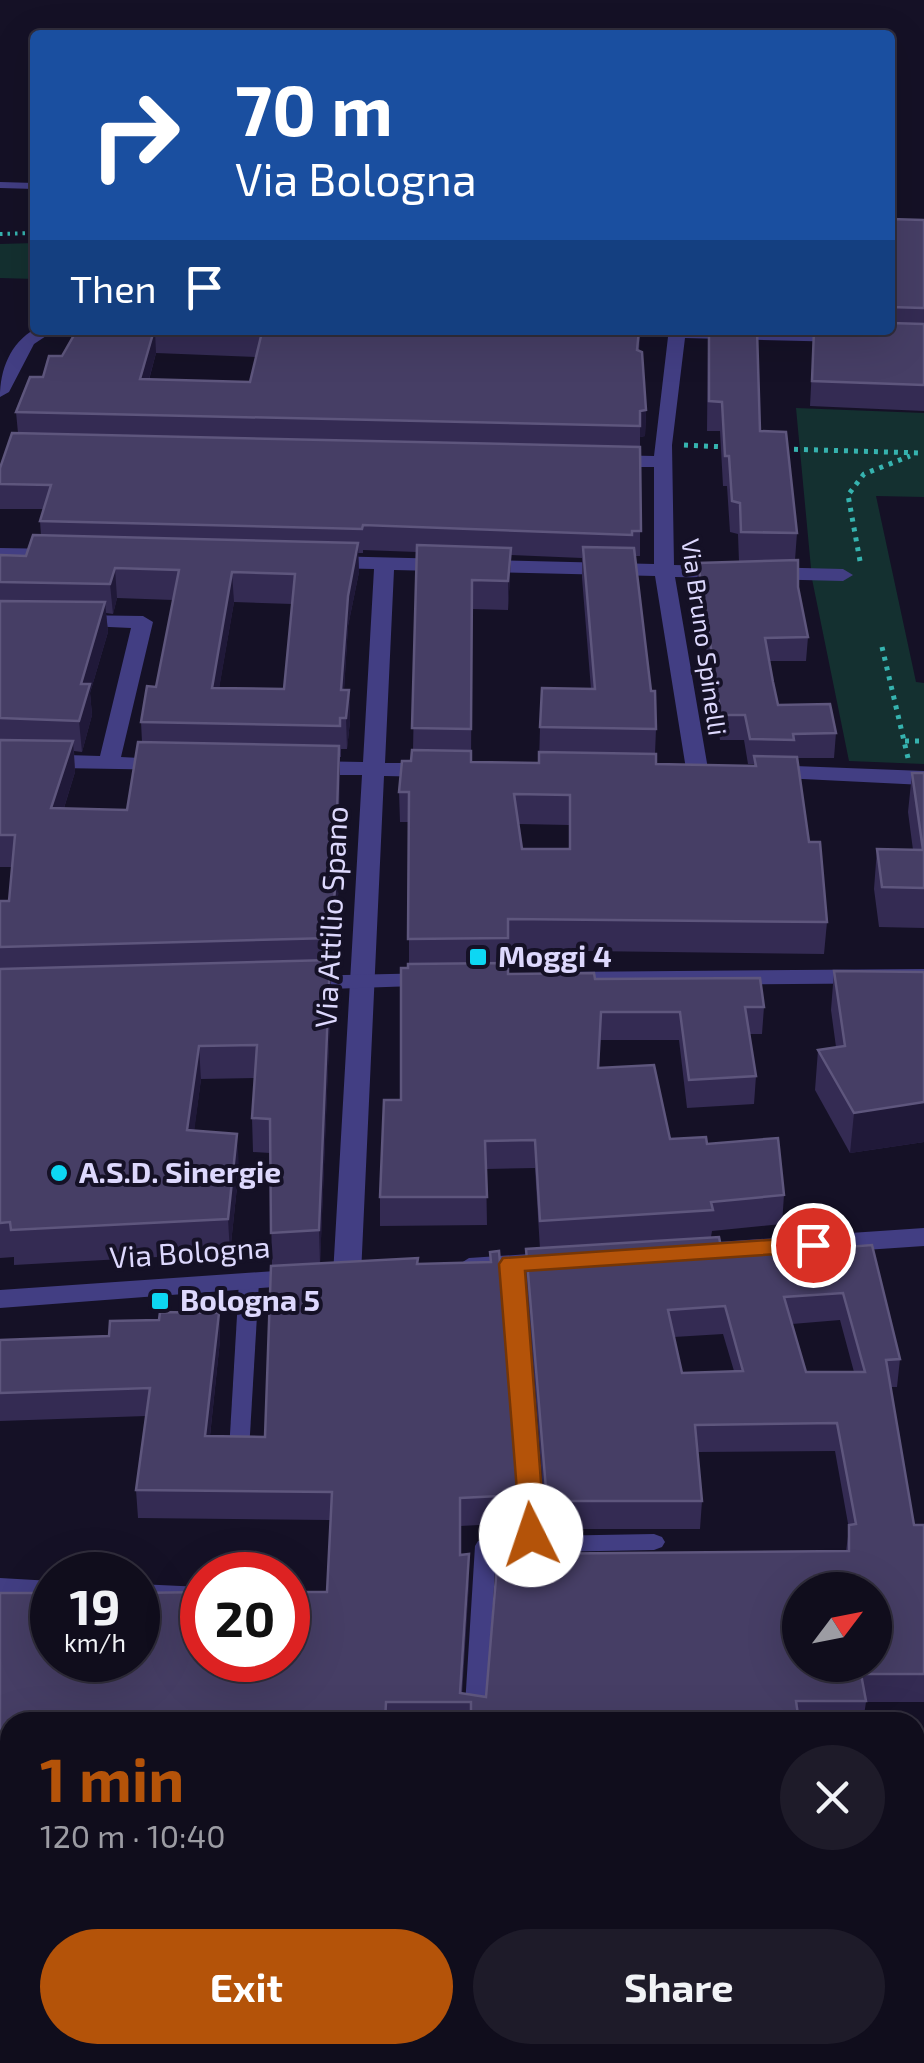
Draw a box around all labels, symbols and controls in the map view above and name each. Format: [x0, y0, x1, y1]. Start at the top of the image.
text: 70 m [235, 66, 393, 150]
icon: right [70, 70, 200, 200]
text: Via Bologna [235, 151, 477, 205]
icon: arrive [177, 260, 232, 315]
text: Then [70, 265, 157, 311]
street label: Via Bruno Spinelli [676, 536, 734, 737]
street label: Via Attilio Spano [306, 805, 354, 1029]
place label: Moggi 4 [498, 937, 612, 973]
marker: Moggi 4 [467, 946, 489, 968]
place label: A.S.D. Sinergie [79, 1153, 281, 1189]
marker: A.S.D. Sinergie [48, 1162, 70, 1184]
pin [771, 1203, 856, 1288]
icon: arrive [786, 1218, 841, 1273]
street label: Via Bologna [108, 1227, 271, 1275]
place label: Bologna 5 [180, 1281, 320, 1317]
marker: Bologna 5 [149, 1290, 171, 1312]
position arrow [479, 1483, 583, 1587]
speed limit sign: 20 [180, 1552, 310, 1682]
north arrow [782, 1572, 892, 1682]
map controls [782, 1572, 892, 1682]
text: 19 [69, 1575, 121, 1635]
text: km/h [64, 1627, 126, 1657]
text: 1 min [40, 1742, 184, 1814]
button: close [780, 1745, 885, 1850]
text: 120 m · 10:40 [40, 1816, 226, 1854]
button: Exit [40, 1929, 453, 2044]
button: Share [473, 1929, 885, 2044]

